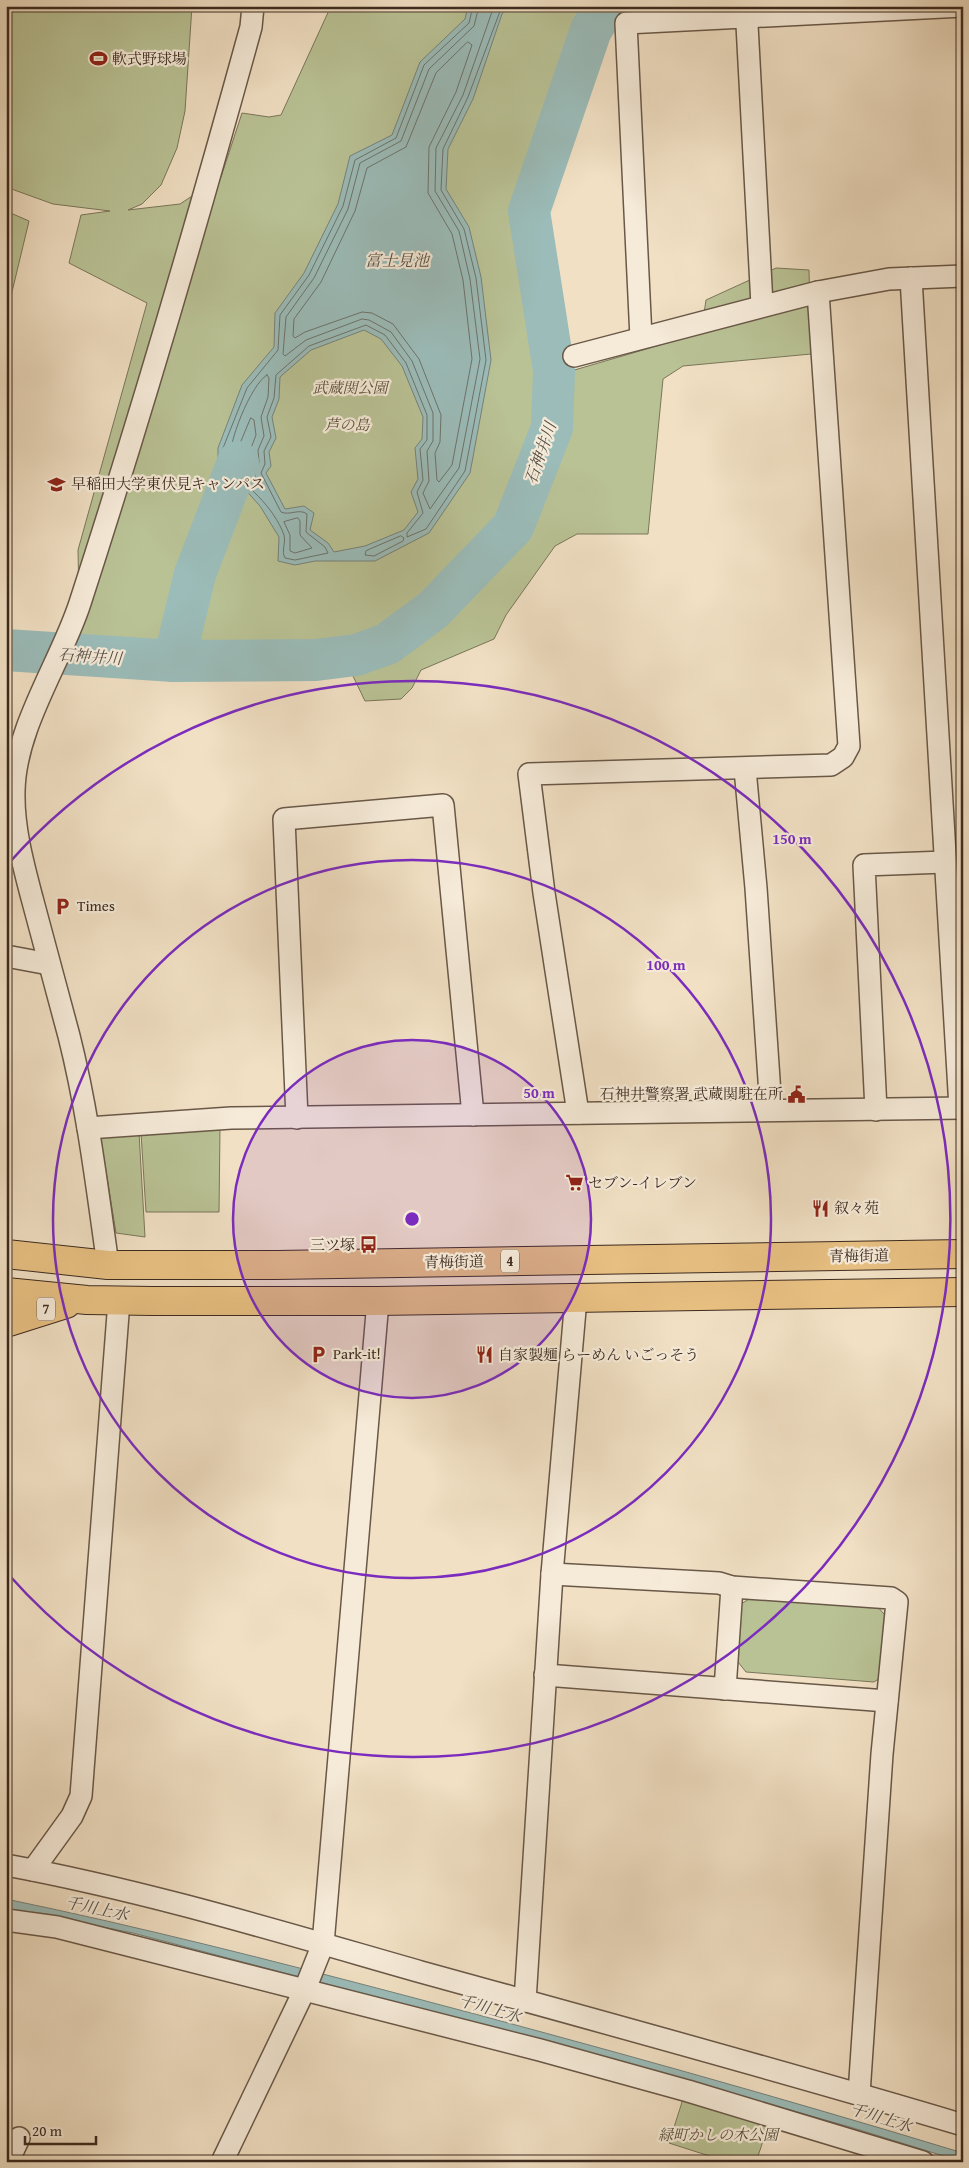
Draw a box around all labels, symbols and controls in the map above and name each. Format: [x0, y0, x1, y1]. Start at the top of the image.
place label: 軟式野球場 [112, 48, 187, 69]
sports icon: 軟式野球場 [88, 49, 108, 69]
water label: 富士見池 [365, 248, 431, 272]
park label: 武蔵関公園 [312, 377, 390, 398]
park label: 芦の島 [324, 414, 370, 435]
water label: 石神井川 [518, 417, 562, 487]
place label: 早稲田大学東伏見キャンパス [71, 473, 265, 494]
school or university icon: 早稲田大学東伏見キャンパス [47, 474, 67, 494]
water label: 石神井川 [57, 642, 125, 670]
text: 150 m [772, 828, 812, 849]
place label: Times [77, 895, 115, 916]
parking icon: Times [53, 896, 73, 916]
text: 100 m [646, 954, 686, 975]
text: 50 m [523, 1082, 555, 1103]
place label: 石神井警察署 武蔵関駐在所 [600, 1083, 783, 1104]
public building icon: 石神井警察署 武蔵関駐在所 [787, 1084, 807, 1104]
place label: セブン-イレブン [588, 1172, 697, 1193]
supermarket icon: セブン-イレブン [564, 1173, 584, 1193]
place label: 叙々苑 [834, 1197, 879, 1218]
restaurant icon: 叙々苑 [810, 1198, 830, 1218]
centre of rings [403, 1210, 421, 1228]
place label: 三ツ塚 [310, 1234, 355, 1255]
bus stop icon: 三ツ塚 [359, 1235, 379, 1255]
street label: 青梅街道 [829, 1244, 889, 1267]
street label: 青梅街道 [424, 1250, 484, 1273]
road number: 4 [501, 1250, 519, 1272]
road number: 7 [37, 1298, 55, 1320]
place label: Park-it! [333, 1343, 381, 1364]
parking icon: Park-it! [309, 1344, 329, 1364]
place label: 自家製麺 らーめん いごっそう [498, 1344, 699, 1365]
restaurant icon: 自家製麺 らーめん いごっそう [474, 1345, 494, 1365]
water label: 千川上水 [63, 1890, 133, 1927]
water label: 千川上水 [456, 1988, 526, 2029]
water label: 千川上水 [847, 2096, 917, 2138]
scale bar [25, 2113, 96, 2145]
text: 20 m [32, 2120, 63, 2141]
park label: 緑町かしの木公園 [658, 2124, 781, 2145]

